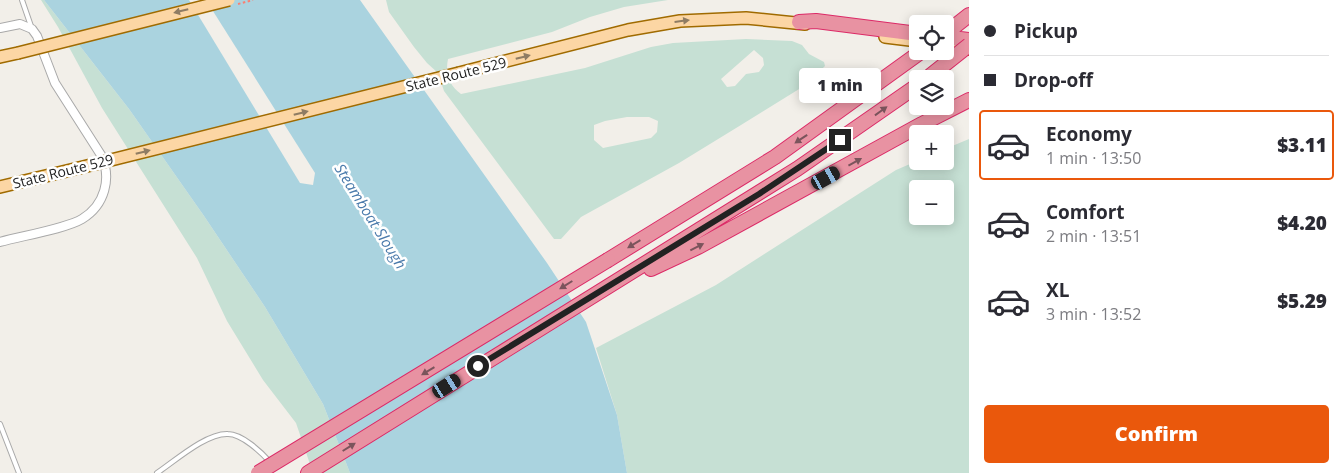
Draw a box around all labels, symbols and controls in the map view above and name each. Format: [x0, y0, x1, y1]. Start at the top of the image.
one-way arrow [174, 7, 189, 15]
map controls [909, 15, 954, 225]
button: locate [909, 15, 954, 60]
one-way arrow [674, 17, 690, 25]
text: Pickup [1014, 18, 1078, 44]
street label: State Route 529 [404, 52, 508, 96]
one-way arrow [516, 53, 531, 61]
text: Drop-off [1014, 67, 1093, 93]
callout: 1 min [799, 68, 881, 102]
button: layers [909, 70, 954, 115]
text: 1 min [817, 74, 863, 96]
one-way arrow [874, 106, 888, 116]
one-way arrow [293, 108, 308, 116]
text: Economy [1046, 121, 1132, 147]
icon: car [986, 123, 1031, 168]
button: + [909, 125, 954, 170]
route end [829, 129, 851, 151]
text: $3.11 [1277, 132, 1327, 158]
one-way arrow [795, 134, 808, 143]
one-way arrow [136, 147, 151, 155]
text: 1 min · 13:50 [1046, 147, 1141, 169]
street label: State Route 529 [11, 149, 115, 193]
one-way arrow [848, 157, 862, 166]
water label: Steamboat Slough [331, 159, 411, 273]
car [809, 164, 842, 192]
button: − [909, 180, 954, 225]
text: Comfort [1046, 199, 1125, 225]
icon: car [986, 201, 1031, 246]
text: $4.20 [1277, 210, 1327, 236]
text: 2 min · 13:51 [1046, 225, 1141, 247]
one-way arrow [628, 239, 641, 248]
one-way arrow [689, 243, 704, 251]
text: XL [1046, 277, 1069, 303]
icon: car [986, 279, 1031, 324]
one-way arrow [559, 281, 573, 290]
text: $5.29 [1277, 288, 1327, 314]
text: 3 min · 13:52 [1046, 303, 1141, 325]
route start [467, 355, 489, 377]
one-way arrow [421, 366, 434, 375]
car [430, 372, 463, 400]
button: Confirm [984, 405, 1329, 463]
one-way arrow [343, 442, 356, 452]

